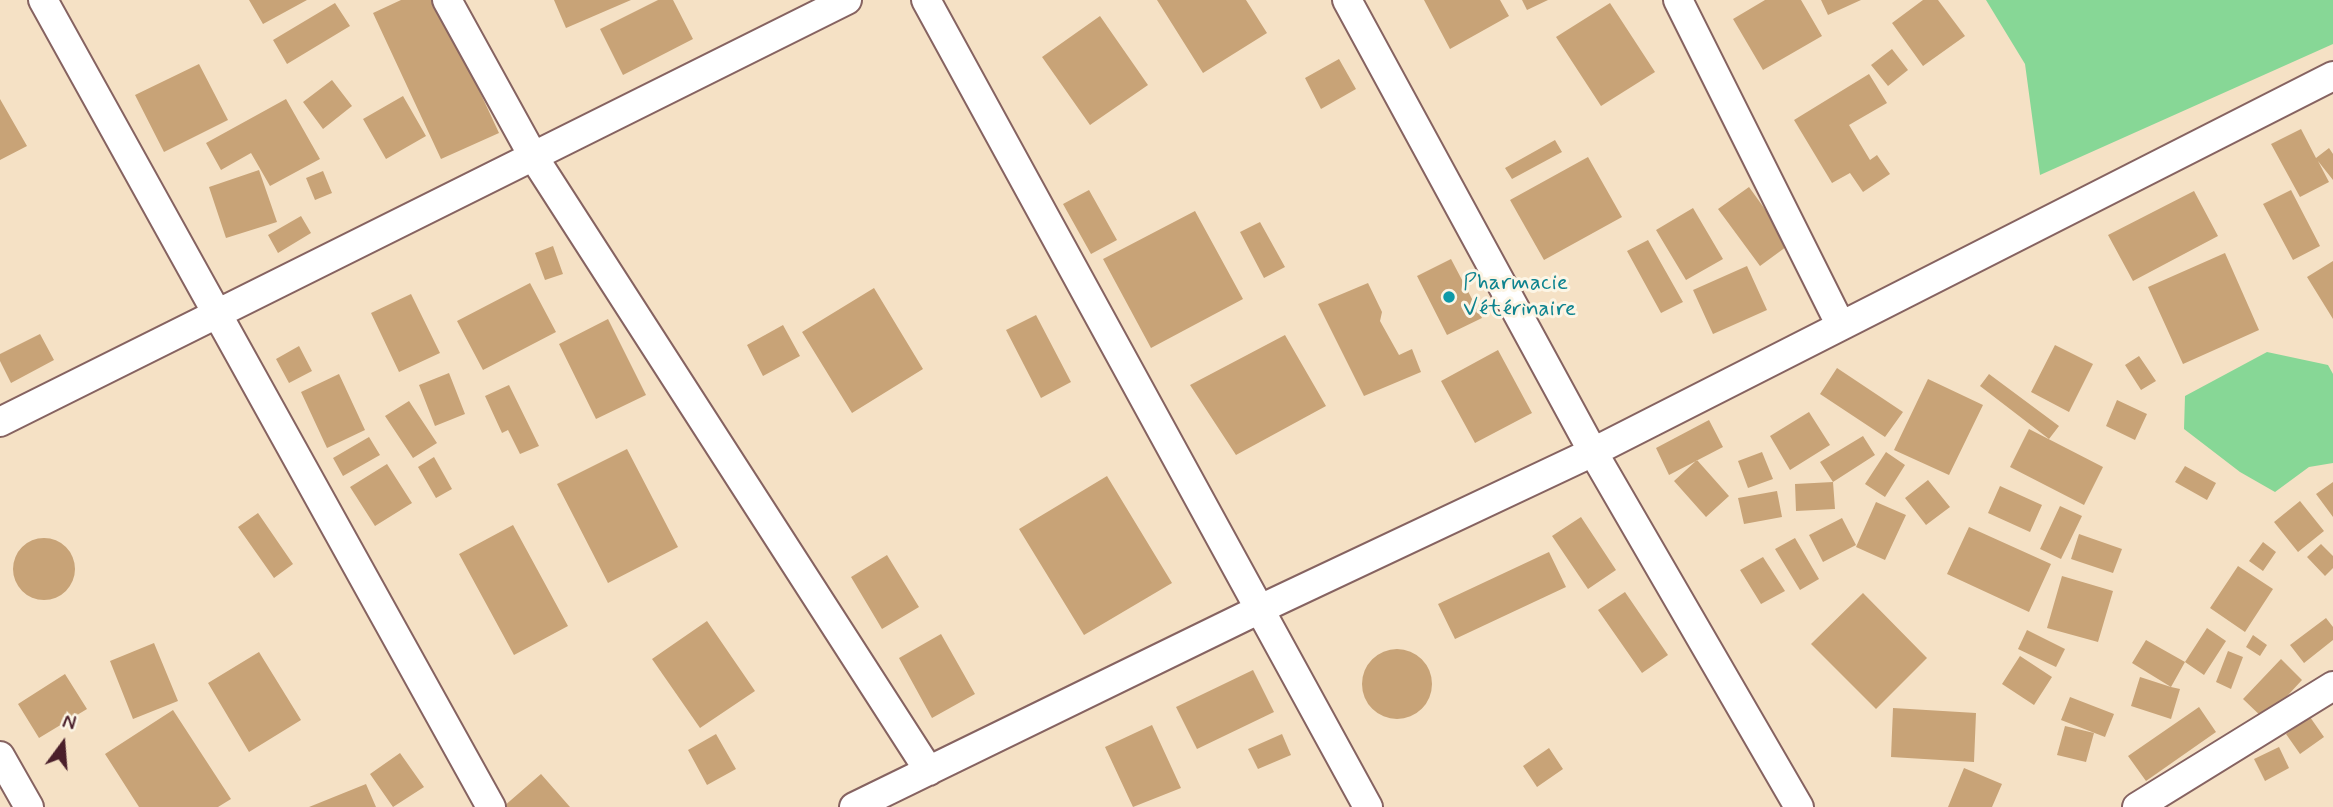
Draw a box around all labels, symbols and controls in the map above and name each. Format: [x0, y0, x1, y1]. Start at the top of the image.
place label: Pharmacie Vétérinaire [1463, 270, 1576, 324]
marker: Pharmacie Vétérinaire [1441, 289, 1457, 305]
north arrow [28, 709, 98, 779]
text: N [59, 710, 78, 737]

